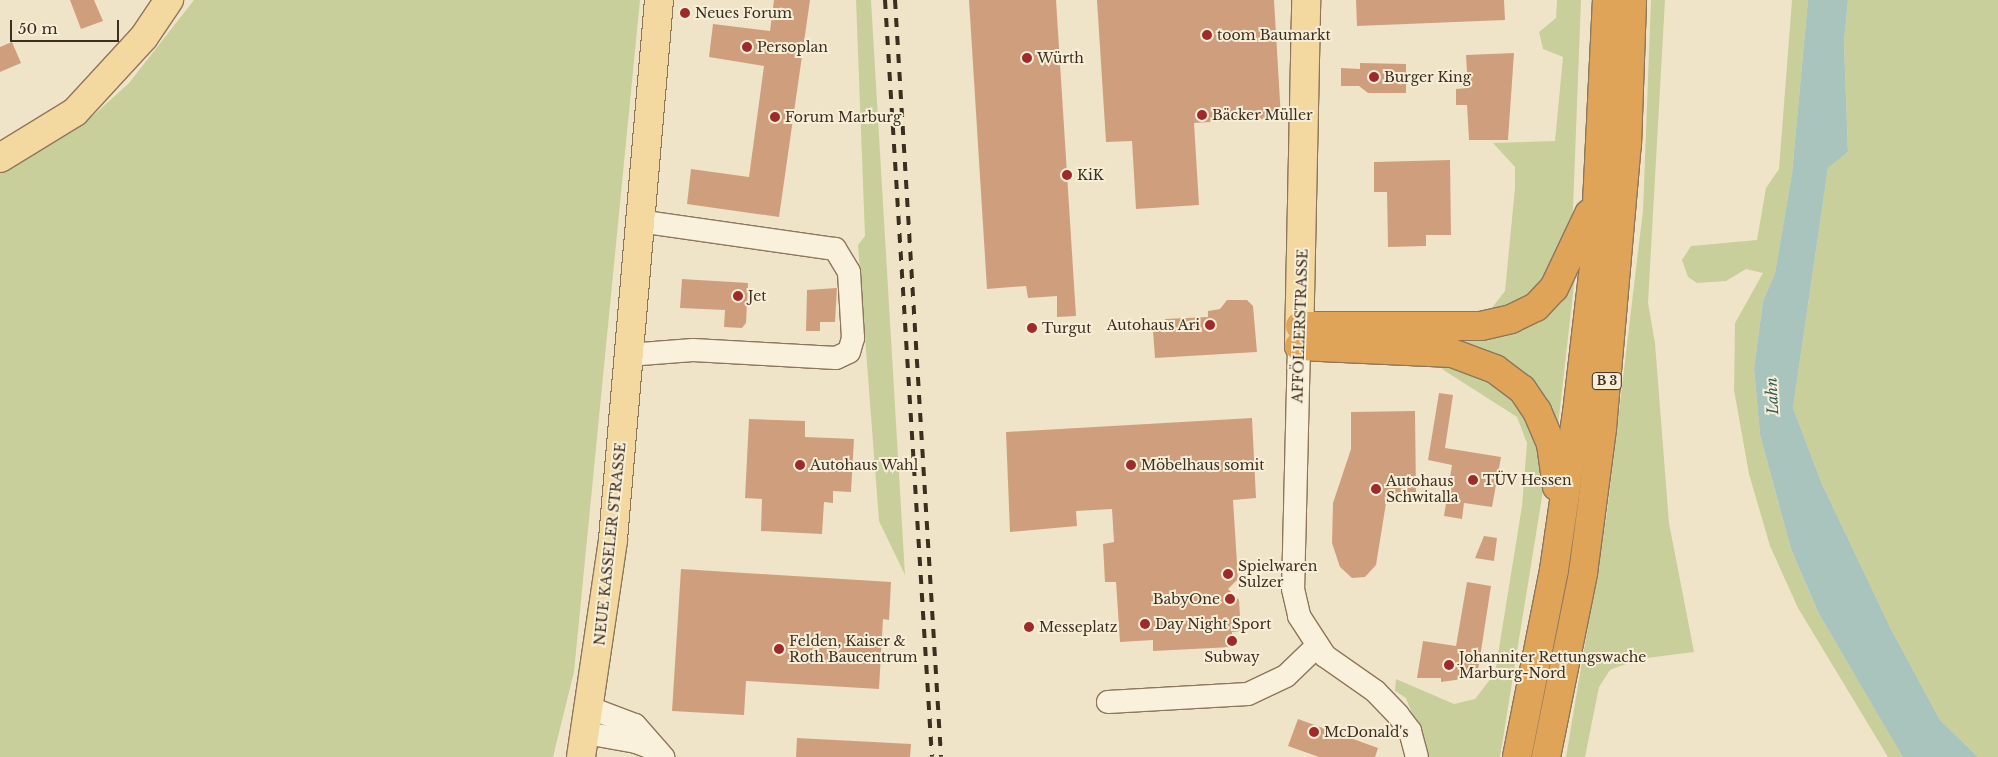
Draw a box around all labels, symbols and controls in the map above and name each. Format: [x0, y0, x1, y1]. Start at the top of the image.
place label: Neues Forum [695, 5, 792, 21]
marker: Neues Forum [679, 7, 691, 19]
scale bar [12, 10, 121, 42]
text: 50 m [18, 19, 58, 38]
place label: toom Baumarkt [1217, 27, 1331, 43]
marker: toom Baumarkt [1201, 29, 1213, 41]
place label: Persoplan [757, 39, 828, 55]
marker: Persoplan [741, 41, 753, 53]
place label: Würth [1037, 50, 1084, 66]
marker: Würth [1021, 52, 1033, 64]
place label: Burger King [1384, 69, 1471, 85]
marker: Burger King [1368, 71, 1380, 83]
place label: Bäcker Müller [1212, 107, 1313, 123]
place label: Forum Marburg [785, 109, 901, 125]
marker: Bäcker Müller [1196, 109, 1208, 121]
marker: Forum Marburg [769, 111, 781, 123]
place label: KiK [1077, 167, 1104, 183]
marker: KiK [1061, 169, 1073, 181]
street label: AFFÖLLERSTRASSE [1289, 249, 1311, 403]
place label: Jet [748, 288, 766, 304]
marker: Jet [732, 290, 744, 302]
place label: Autohaus Ari [1106, 317, 1200, 333]
marker: Autohaus Ari [1204, 319, 1216, 331]
place label: Turgut [1042, 320, 1092, 336]
marker: Turgut [1026, 322, 1038, 334]
road number: B 3 [1591, 372, 1623, 391]
water label: Lahn [1762, 377, 1782, 415]
street label: NEUE KASSELER STRASSE [591, 441, 629, 647]
place label: Autohaus Wahl [810, 457, 919, 473]
place label: Möbelhaus somit [1141, 457, 1265, 473]
marker: Autohaus Wahl [794, 459, 806, 471]
marker: Möbelhaus somit [1125, 459, 1137, 471]
place label: TÜV Hessen [1483, 472, 1572, 488]
place label: Autohaus Schwitalla [1386, 473, 1458, 506]
marker: TÜV Hessen [1467, 474, 1479, 486]
marker: Autohaus Schwitalla [1370, 483, 1382, 495]
place label: Spielwaren Sulzer [1238, 558, 1317, 590]
marker: Spielwaren Sulzer [1222, 568, 1234, 580]
place label: BabyOne [1153, 591, 1220, 607]
marker: BabyOne [1224, 593, 1236, 605]
place label: Day Night Sport [1155, 616, 1272, 632]
marker: Day Night Sport [1139, 618, 1151, 630]
place label: Messeplatz [1039, 619, 1118, 635]
marker: Messeplatz [1023, 621, 1035, 633]
place label: Felden, Kaiser & Roth Baucentrum [789, 633, 917, 666]
marker: Subway [1226, 635, 1238, 647]
marker: Felden, Kaiser & Roth Baucentrum [773, 643, 785, 655]
place label: Subway [1204, 649, 1260, 665]
place label: Johanniter Rettungswache Marburg-Nord [1459, 649, 1647, 682]
marker: Johanniter Rettungswache Marburg-Nord [1443, 659, 1455, 671]
place label: McDonald's [1324, 724, 1409, 740]
marker: McDonald's [1308, 726, 1320, 738]

